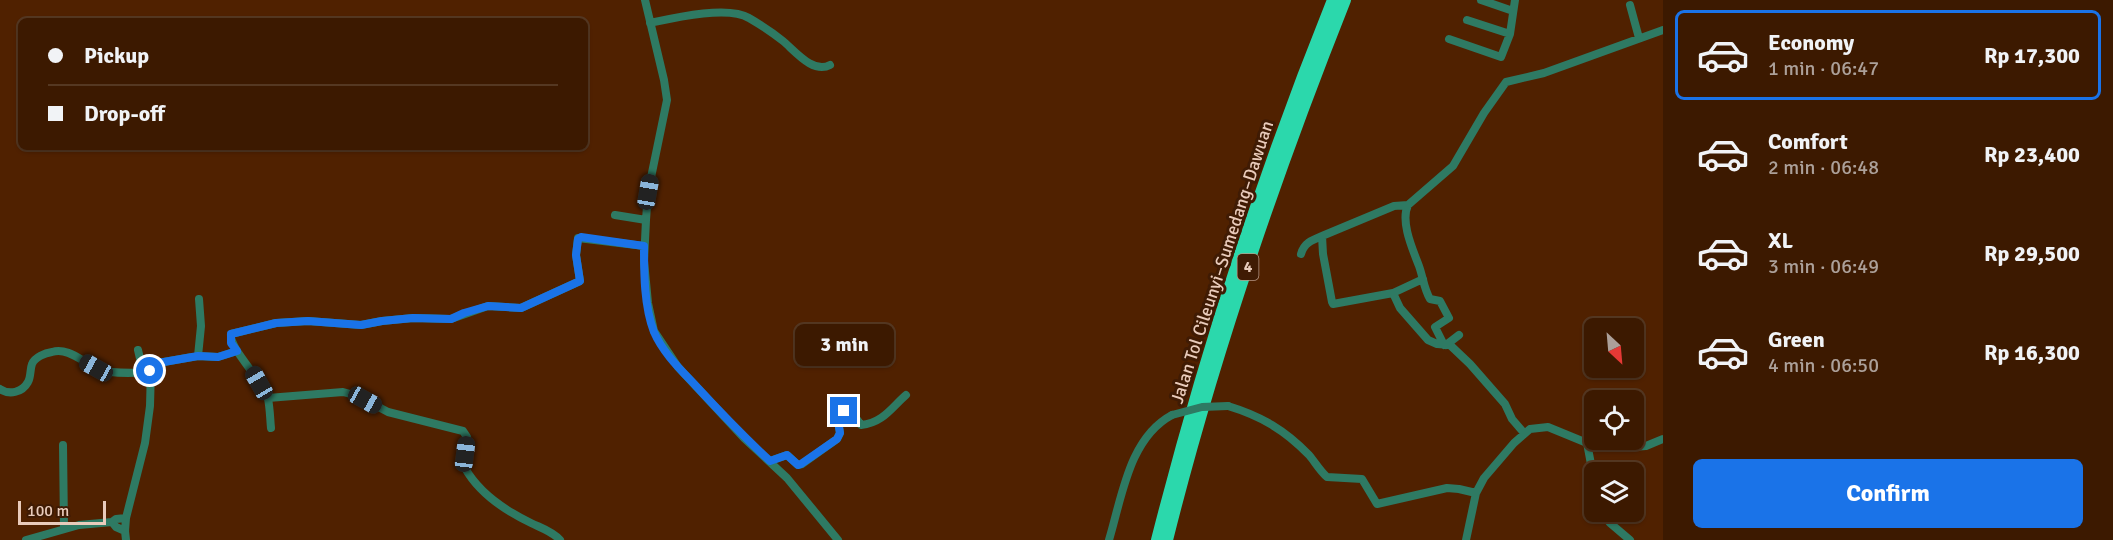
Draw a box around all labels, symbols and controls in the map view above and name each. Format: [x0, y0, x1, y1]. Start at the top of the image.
icon: car [1696, 28, 1750, 82]
text: Economy [1768, 29, 1854, 56]
text: Pickup [84, 42, 149, 69]
text: Rp 17,300 [1984, 42, 2080, 69]
text: 1 min · 06:47 [1768, 56, 1879, 81]
text: Drop-off [84, 100, 165, 127]
street label: Jalan Tol Cileunyi–Sumedang–Dawuan [1166, 118, 1278, 406]
icon: car [1696, 127, 1750, 181]
text: Comfort [1768, 128, 1848, 155]
text: Rp 23,400 [1984, 141, 2080, 168]
text: 2 min · 06:48 [1768, 155, 1879, 180]
car [636, 173, 660, 211]
icon: car [1696, 226, 1750, 280]
text: XL [1768, 227, 1793, 254]
text: Rp 29,500 [1984, 240, 2080, 267]
road number: 4 [1238, 254, 1258, 280]
text: 3 min · 06:49 [1768, 254, 1879, 279]
north arrow [1584, 318, 1644, 378]
map controls [1584, 318, 1644, 522]
callout: 3 min [794, 324, 894, 366]
icon: car [1696, 325, 1750, 379]
text: Green [1768, 326, 1825, 353]
text: 3 min [820, 332, 869, 357]
text: Rp 16,300 [1984, 339, 2080, 366]
car [76, 351, 116, 385]
text: 4 min · 06:50 [1768, 353, 1879, 378]
route start [136, 357, 163, 384]
car [242, 363, 276, 403]
car [345, 383, 385, 417]
button: locate [1584, 390, 1644, 450]
route end [830, 397, 857, 424]
car [454, 435, 476, 473]
button: Confirm [1693, 459, 2083, 528]
button: layers [1584, 462, 1644, 522]
scale bar [18, 498, 106, 526]
text: 100 m [27, 501, 69, 521]

